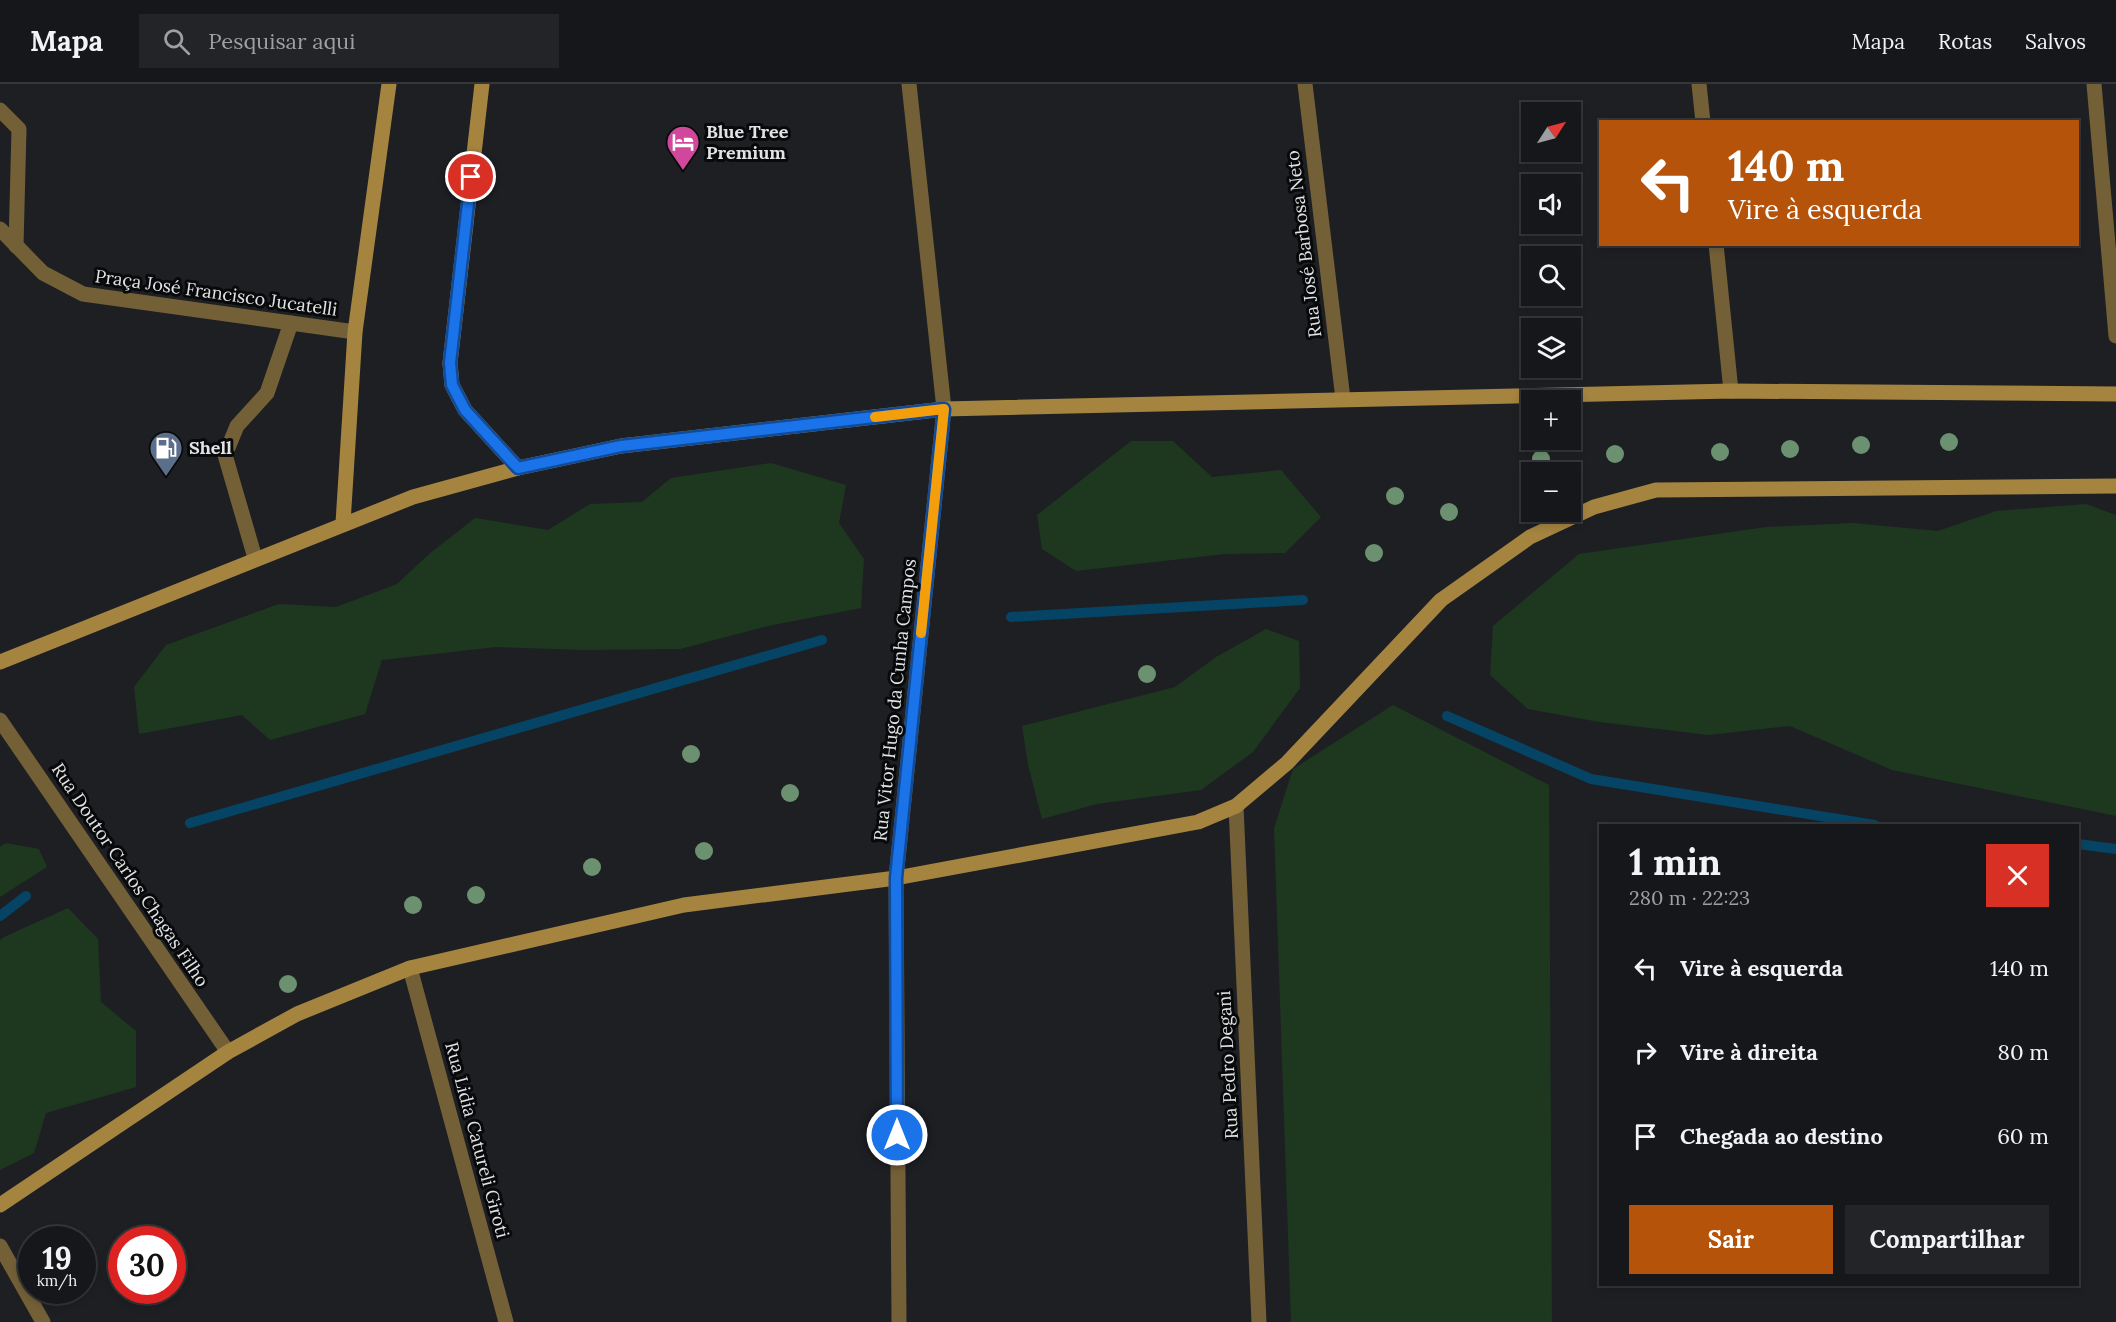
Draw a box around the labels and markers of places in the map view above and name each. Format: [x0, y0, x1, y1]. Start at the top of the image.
place label: Blue Tree Premium [706, 120, 789, 164]
hotel icon: Blue Tree Premium [665, 124, 701, 171]
pin [445, 151, 496, 202]
fuel station icon: Shell [148, 430, 184, 477]
place label: Shell [189, 436, 232, 459]

